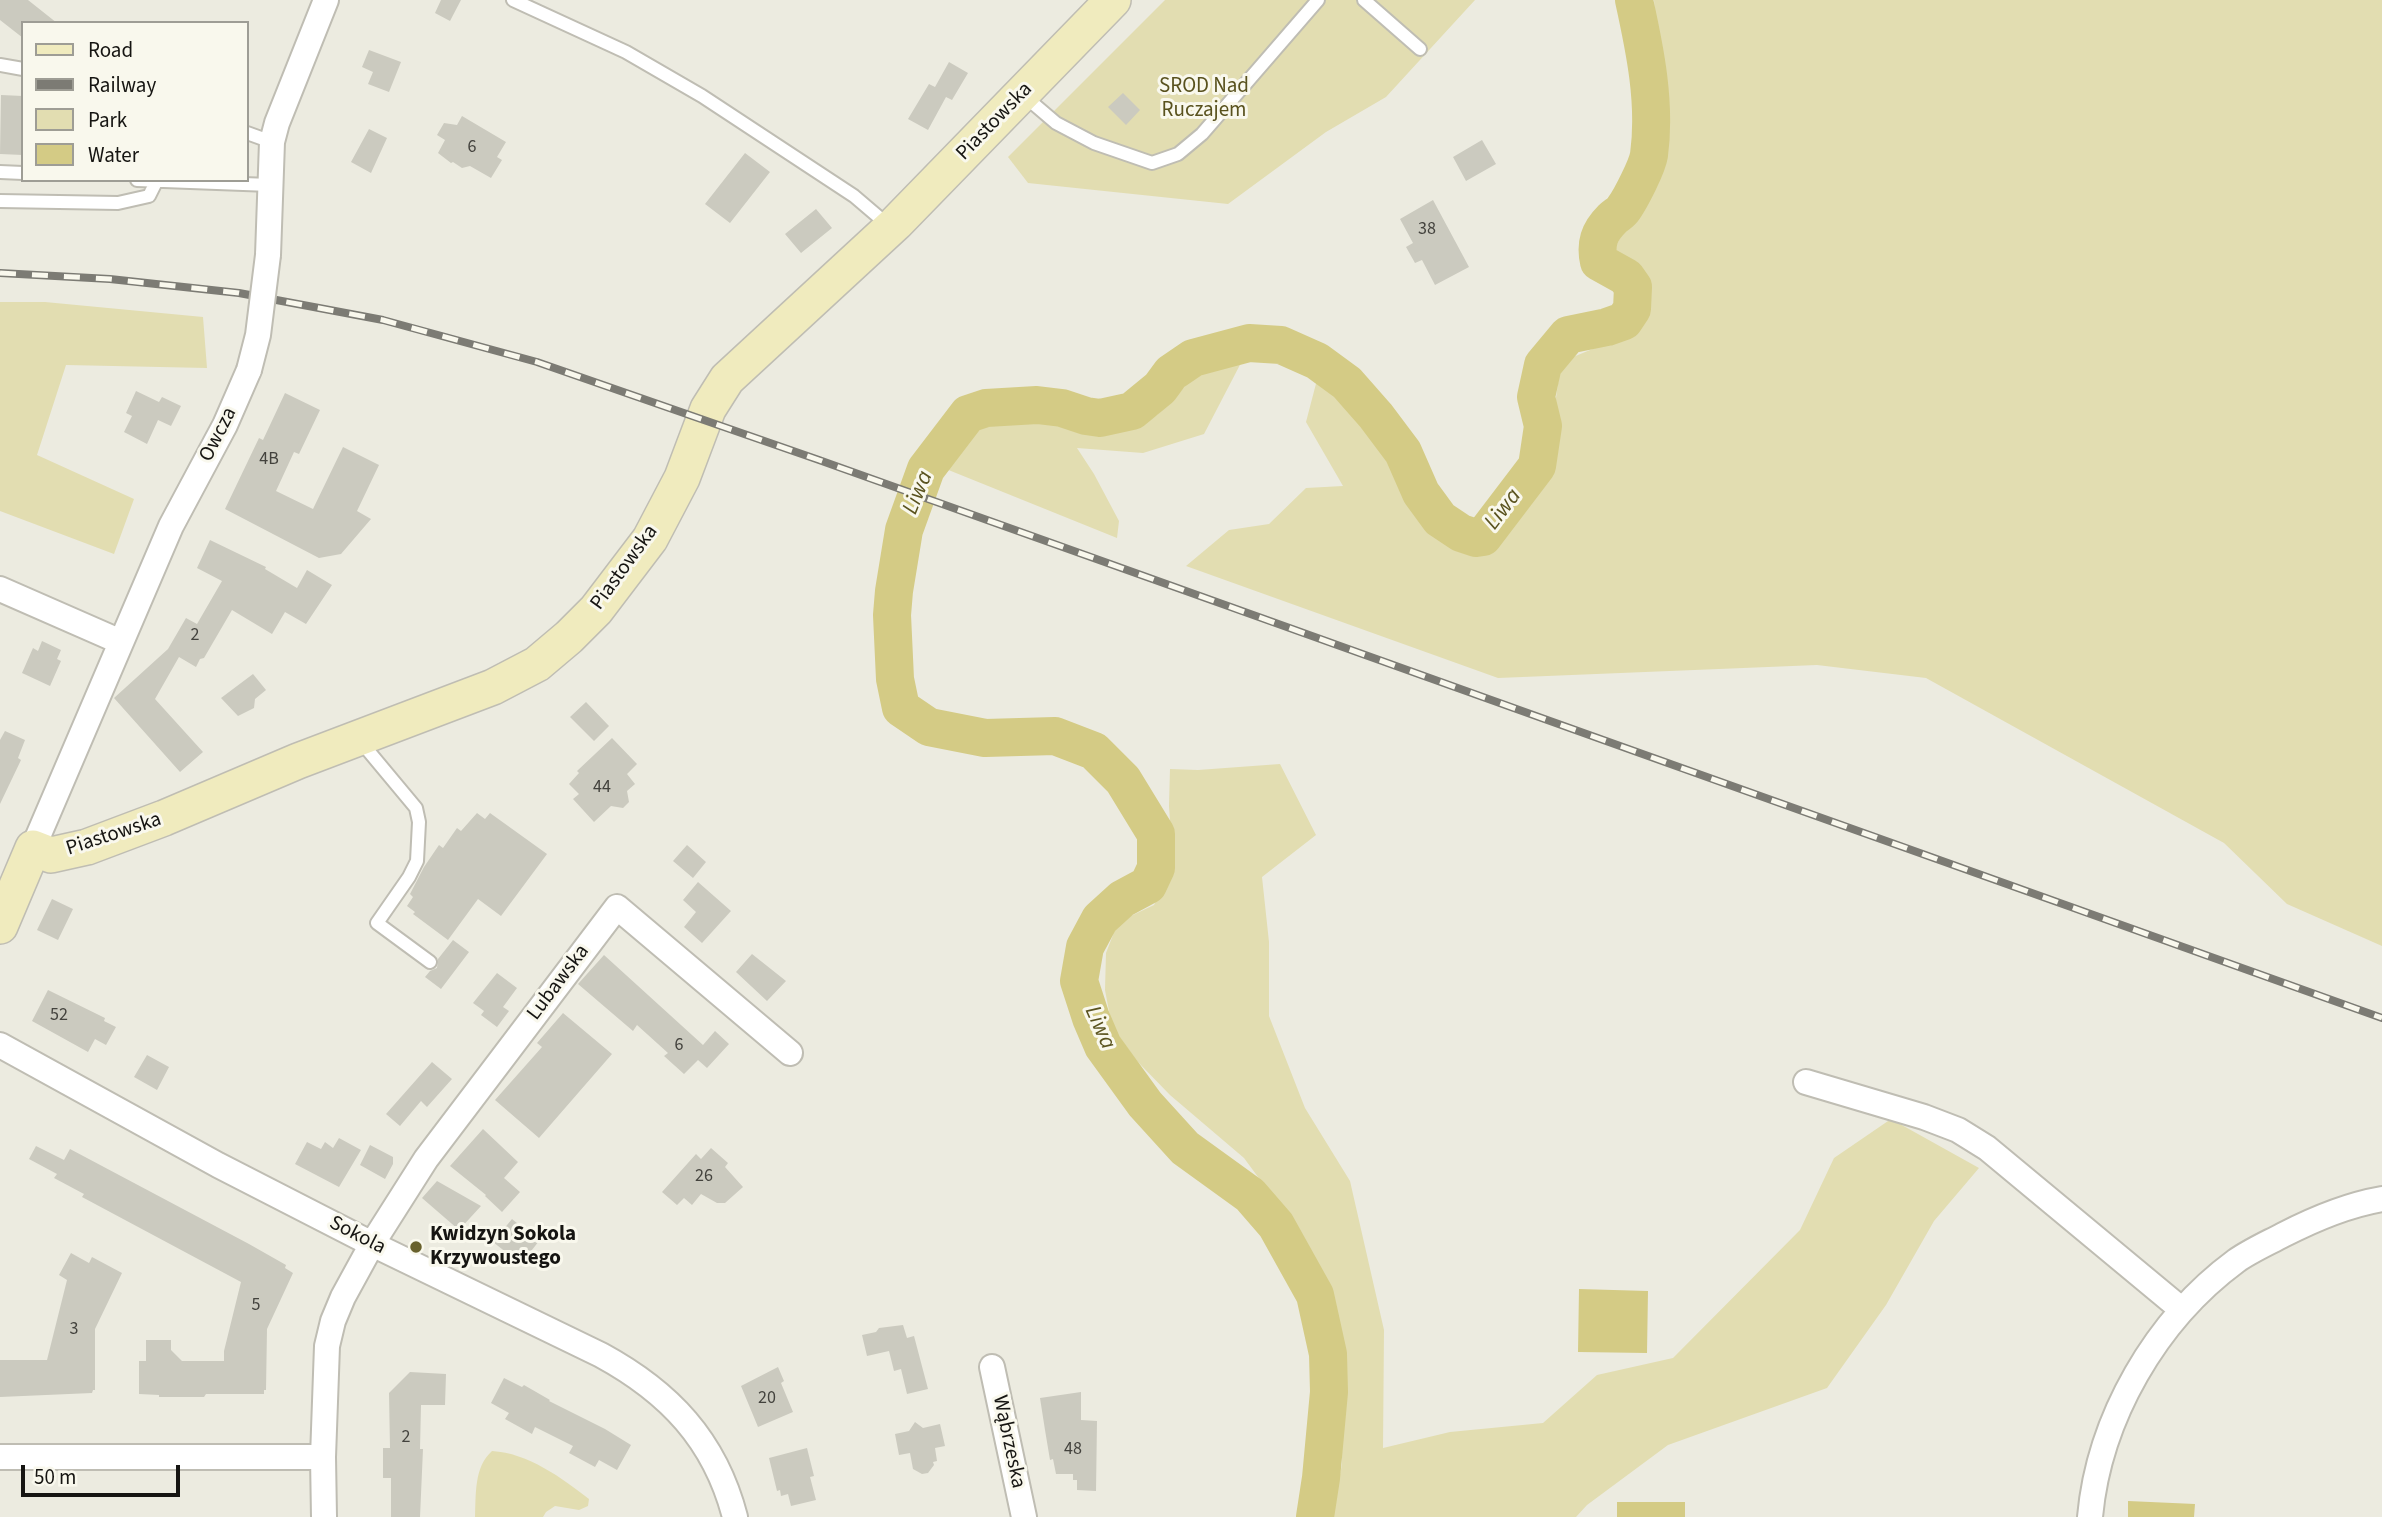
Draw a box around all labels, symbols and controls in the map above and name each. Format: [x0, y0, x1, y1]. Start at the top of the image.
legend [21, 21, 248, 182]
text: Road [88, 35, 133, 65]
text: Railway [88, 70, 156, 100]
park label: SROD Nad Ruczajem [1159, 74, 1249, 124]
street label: Piastowska [952, 78, 1038, 166]
text: Park [88, 105, 127, 135]
house number: 6 [468, 137, 476, 159]
text: Water [88, 140, 139, 170]
house number: 38 [1418, 219, 1436, 241]
street label: Owcza [195, 404, 243, 466]
house number: 4B [259, 449, 279, 471]
water label: Liwa [898, 467, 940, 519]
water label: Liwa [1480, 484, 1528, 536]
street label: Piastowska [586, 521, 664, 615]
house number: 2 [191, 625, 199, 647]
house number: 44 [593, 777, 611, 799]
street label: Piastowska [63, 808, 165, 862]
street label: Lubawska [522, 940, 596, 1026]
water label: Liwa [1077, 1002, 1121, 1054]
house number: 52 [50, 1005, 68, 1027]
house number: 6 [675, 1035, 683, 1057]
house number: 26 [695, 1166, 713, 1188]
street label: Sokola [325, 1211, 389, 1261]
place label: Kwidzyn Sokola Krzywoustego [430, 1222, 576, 1272]
marker: Kwidzyn Sokola Krzywoustego [408, 1239, 424, 1255]
house number: 5 [252, 1295, 260, 1317]
house number: 3 [70, 1319, 78, 1341]
house number: 20 [758, 1388, 776, 1410]
street label: Wąbrzeska [986, 1393, 1030, 1491]
house number: 2 [402, 1427, 410, 1449]
house number: 48 [1064, 1439, 1082, 1461]
scale bar [24, 1450, 184, 1494]
text: 50 m [34, 1462, 76, 1492]

